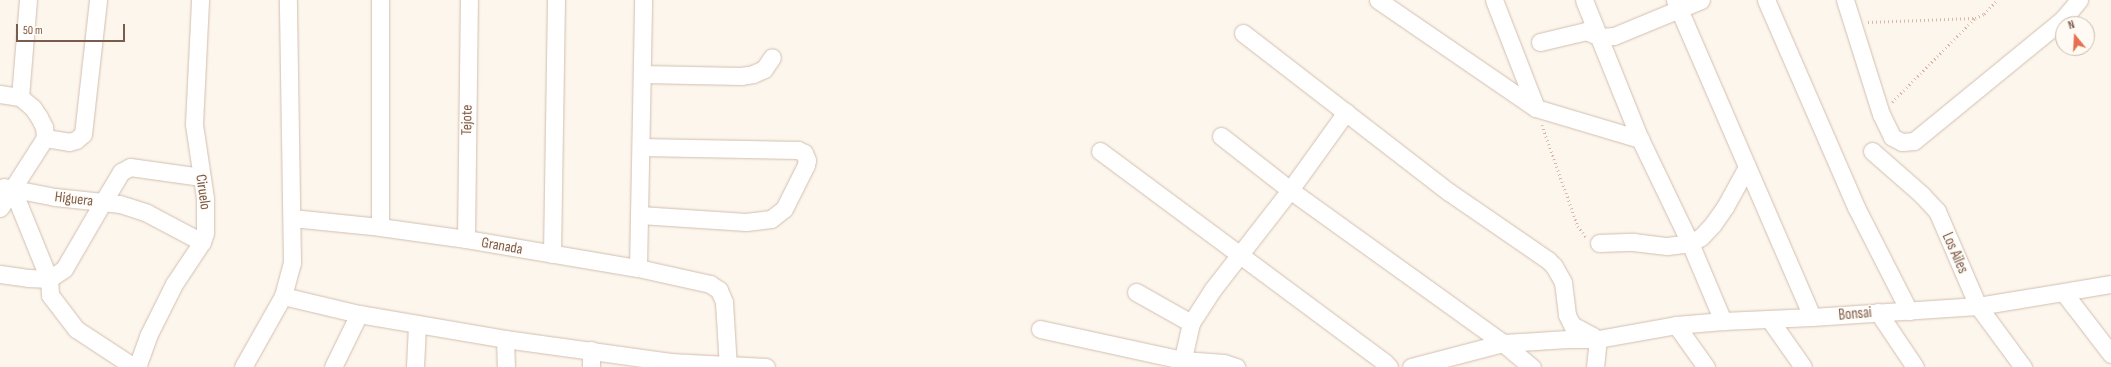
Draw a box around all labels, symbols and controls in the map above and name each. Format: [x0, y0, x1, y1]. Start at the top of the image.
scale bar [18, 16, 127, 42]
north arrow [2055, 16, 2095, 56]
text: N [2067, 18, 2076, 32]
text: 50 m [23, 23, 43, 38]
street label: Tejote [458, 105, 476, 135]
street label: Ciruelo [192, 173, 214, 211]
street label: Higuera [54, 188, 94, 210]
street label: Los Ailes [1938, 230, 1972, 276]
street label: Granada [480, 234, 524, 258]
street label: Bonsai [1838, 304, 1872, 324]

